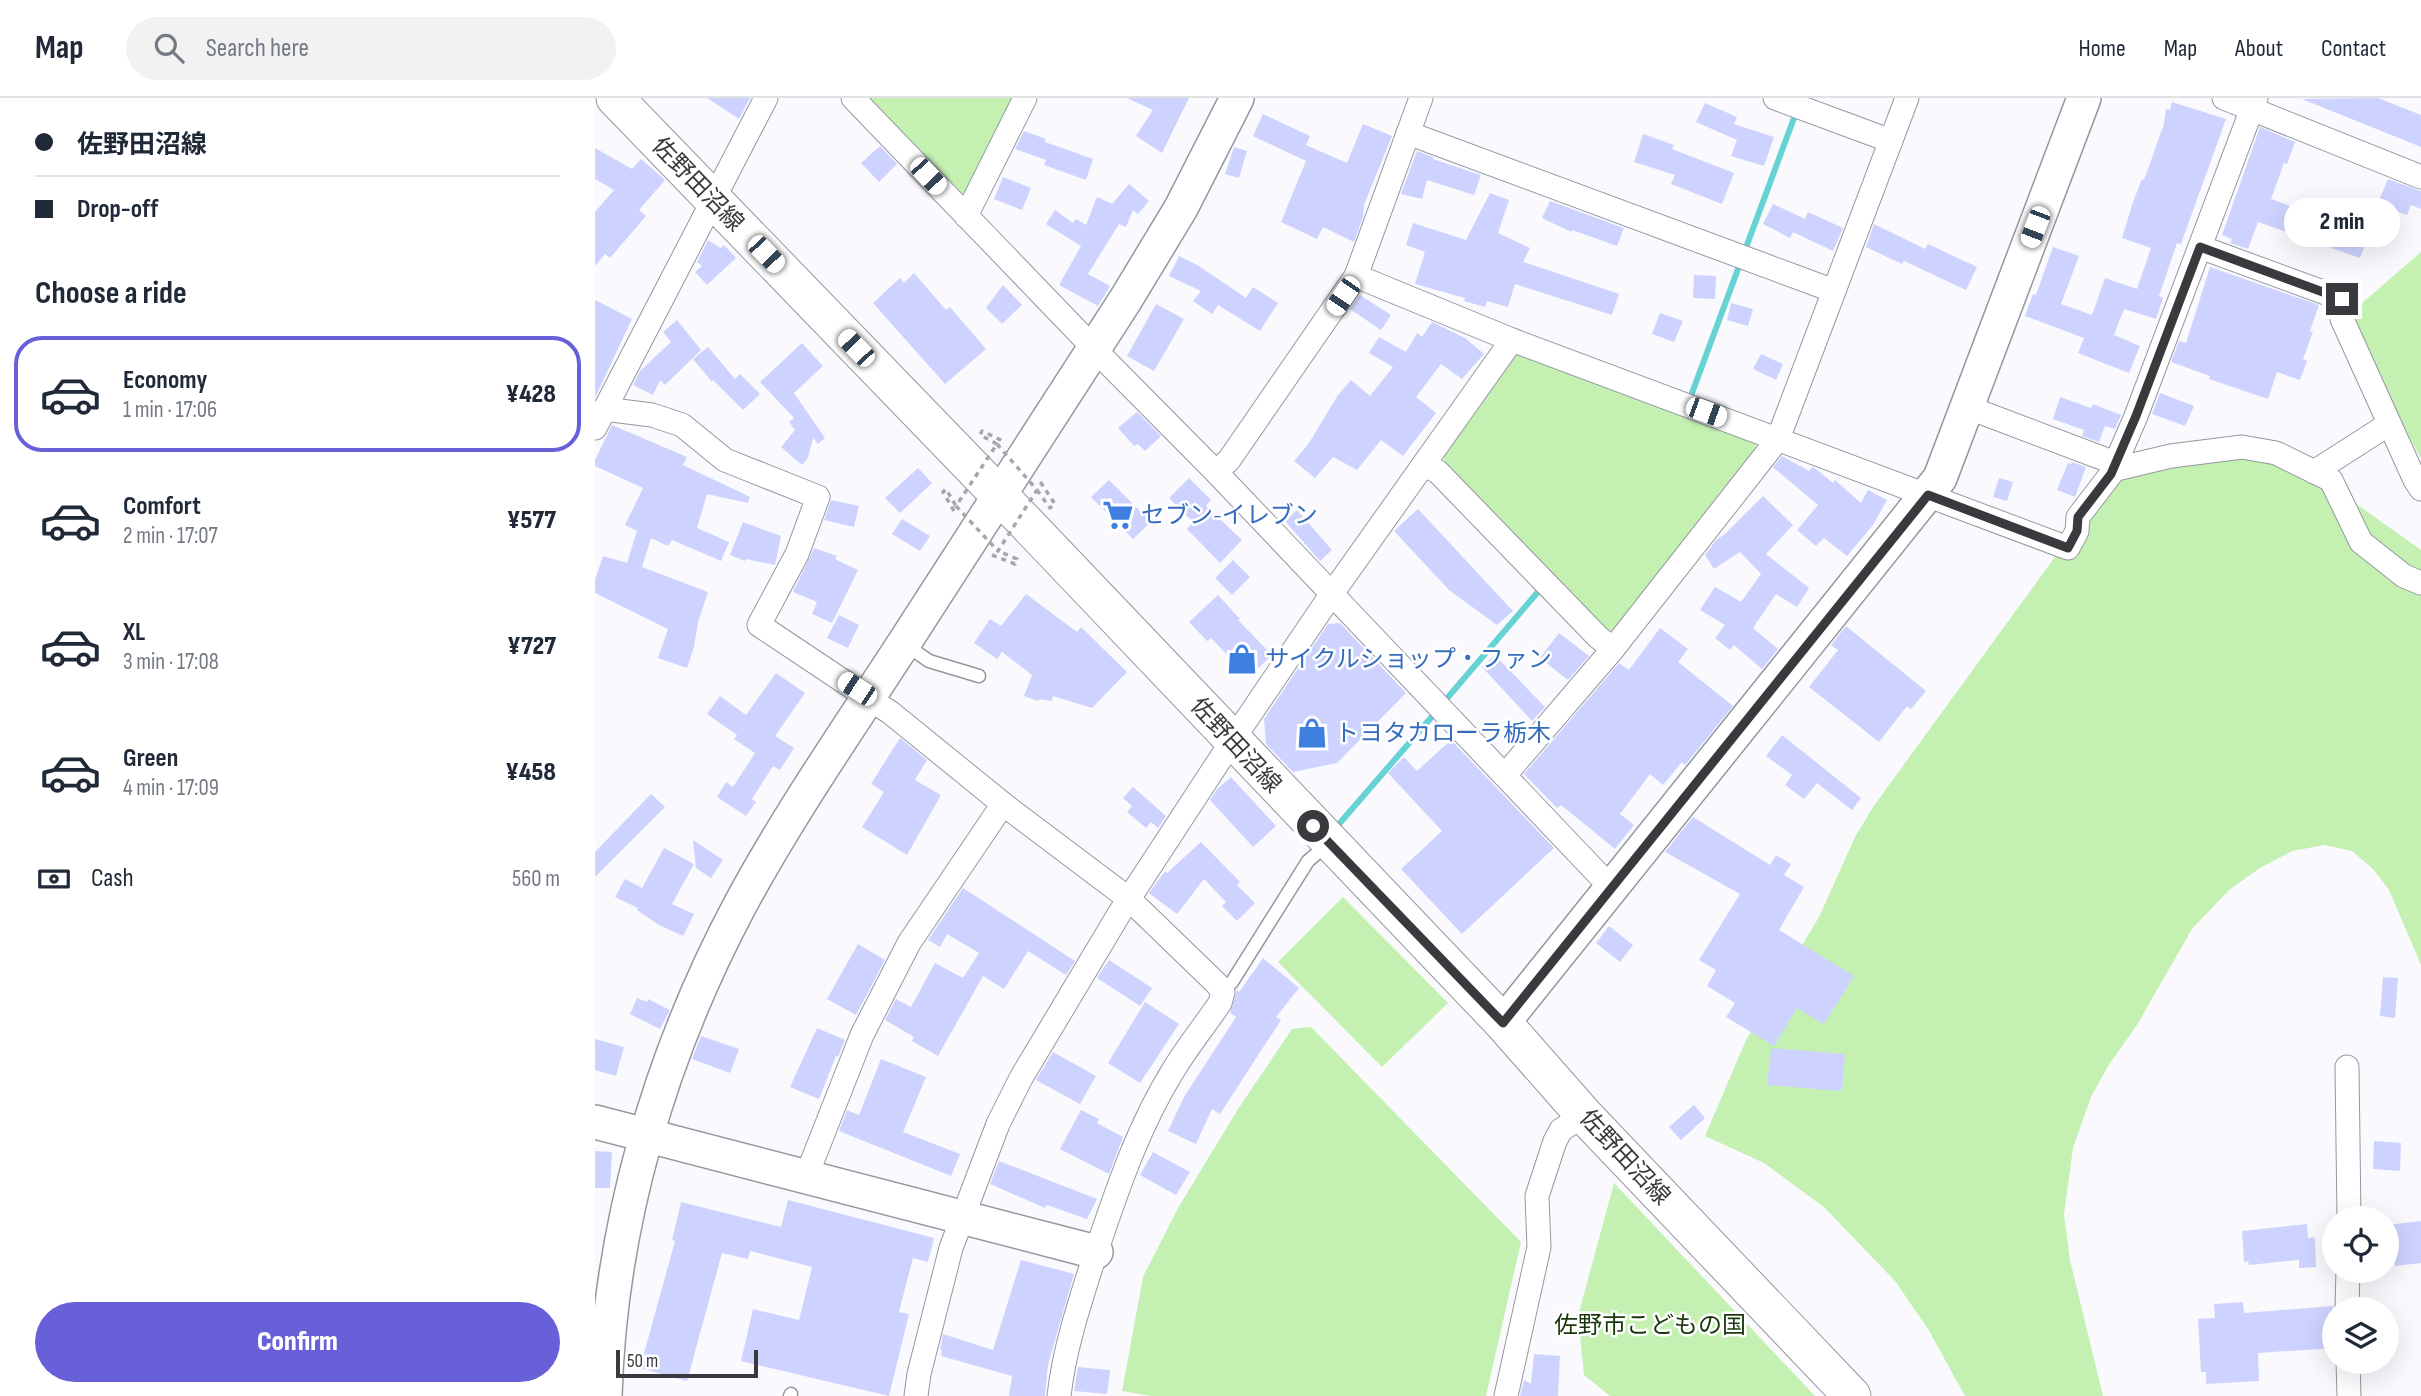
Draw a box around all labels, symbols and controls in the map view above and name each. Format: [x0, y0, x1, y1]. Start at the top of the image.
search box [126, 17, 616, 80]
text: Map [35, 28, 84, 68]
icon: search [150, 29, 188, 67]
text: Search here [206, 33, 309, 64]
text: Home [2078, 34, 2126, 63]
text: Map [2164, 34, 2197, 63]
text: About [2235, 34, 2283, 63]
text: Contact [2321, 34, 2386, 63]
text: 佐野田沼線 [77, 130, 207, 161]
street label: 佐野田沼線 [646, 131, 750, 238]
car [906, 153, 951, 199]
text: Drop-off [77, 194, 158, 225]
callout: 2 min [2284, 198, 2400, 246]
car [2018, 204, 2053, 250]
text: 2 min [2320, 208, 2364, 236]
car [744, 232, 789, 276]
car [1323, 273, 1364, 319]
text: Choose a ride [35, 274, 187, 313]
route end [2326, 283, 2358, 315]
car [834, 326, 879, 370]
icon: car [39, 363, 102, 426]
text: Economy [123, 365, 207, 396]
text: ¥428 [506, 379, 556, 410]
car [1683, 395, 1730, 429]
text: 1 min · 17:06 [123, 396, 217, 424]
icon: car [39, 489, 102, 552]
text: Comfort [123, 491, 201, 522]
supermarket icon: セブン-イレブン [1101, 498, 1135, 532]
place label: セブン-イレブン [1141, 501, 1318, 530]
text: ¥577 [507, 505, 556, 536]
text: 2 min · 17:07 [123, 522, 218, 550]
icon: car [39, 615, 102, 678]
text: XL [123, 617, 145, 648]
text: ¥727 [507, 631, 556, 662]
shop icon: サイクルショップ・ファン [1225, 642, 1259, 676]
place label: サイクルショップ・ファン [1265, 645, 1552, 674]
text: 3 min · 17:08 [123, 648, 219, 676]
car [834, 669, 881, 709]
street label: 佐野田沼線 [1184, 692, 1287, 799]
shop icon: トヨタカローラ栃木 [1295, 716, 1329, 750]
place label: トヨタカローラ栃木 [1335, 719, 1551, 748]
icon: car [39, 741, 102, 804]
text: Green [123, 743, 178, 774]
text: ¥458 [506, 757, 556, 788]
text: 4 min · 17:09 [123, 774, 219, 802]
route start [1297, 810, 1329, 842]
icon: cash [35, 860, 73, 898]
text: Cash [91, 863, 134, 894]
text: 560 m [512, 865, 560, 893]
street label: 佐野田沼線 [1573, 1104, 1676, 1211]
map controls [2322, 1206, 2399, 1374]
button: locate [2322, 1206, 2399, 1283]
button: layers [2322, 1297, 2399, 1374]
button: Confirm [35, 1302, 560, 1382]
park label: 佐野市こどもの国 [1554, 1311, 1746, 1340]
scale bar [616, 1347, 758, 1379]
text: 50 m [627, 1350, 658, 1373]

